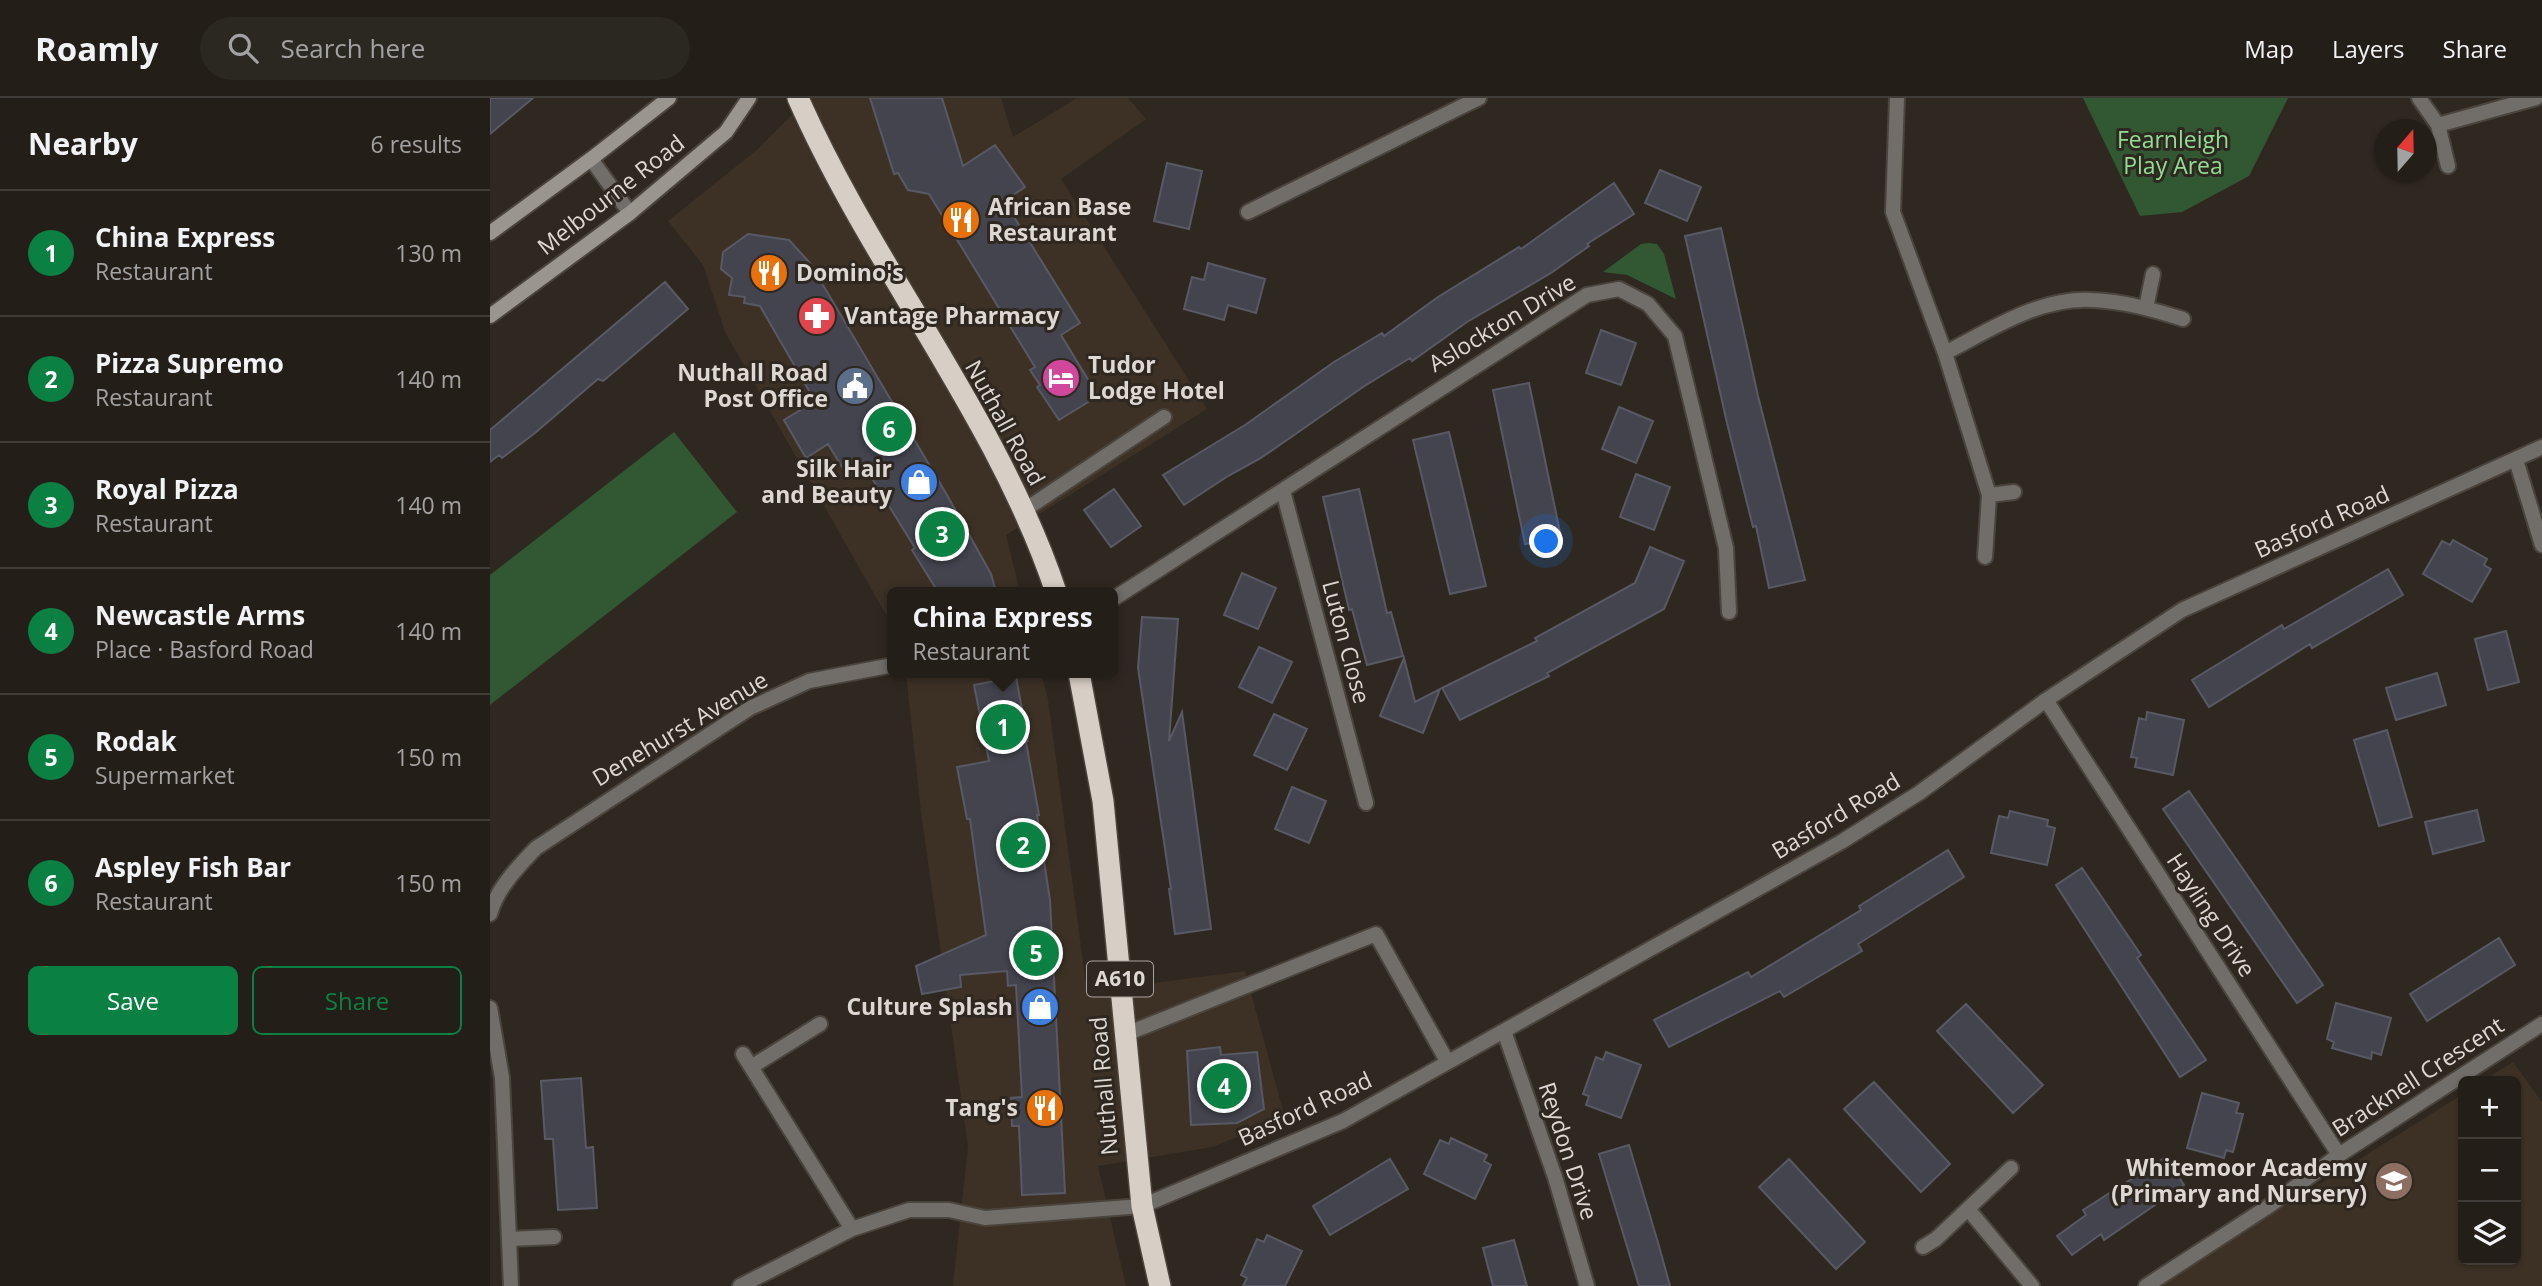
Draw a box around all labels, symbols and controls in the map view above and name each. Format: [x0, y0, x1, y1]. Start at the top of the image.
search box [200, 17, 690, 80]
text: Roamly [35, 26, 158, 71]
icon: search [224, 29, 262, 67]
text: Search here [280, 30, 425, 66]
text: Map [2244, 32, 2294, 65]
text: Layers [2332, 32, 2405, 65]
text: Share [2443, 32, 2507, 65]
north arrow [2374, 119, 2437, 182]
text: Nearby [28, 123, 138, 164]
park label: Fearnleigh Play Area [2117, 123, 2229, 181]
street label: Melbourne Road [530, 127, 691, 262]
text: 6 results [371, 128, 462, 160]
place label: African Base Restaurant [988, 190, 1131, 248]
restaurant icon: African Base Restaurant [940, 199, 982, 241]
text: China Express [95, 219, 275, 255]
text: 1 [44, 237, 58, 269]
text: 130 m [395, 237, 462, 269]
restaurant icon: Domino's [748, 252, 790, 294]
text: Restaurant [95, 255, 213, 287]
place label: Domino's [796, 256, 904, 288]
street label: Aslockton Drive [1422, 266, 1581, 379]
pharmacy icon: Vantage Pharmacy [796, 295, 838, 337]
place label: Vantage Pharmacy [844, 299, 1061, 331]
text: Pizza Supremo [95, 345, 284, 381]
place label: Tudor Lodge Hotel [1088, 348, 1225, 406]
street label: Nuthall Road [958, 354, 1054, 491]
place label: Nuthall Road Post Office [677, 356, 828, 414]
hotel icon: Tudor Lodge Hotel [1040, 357, 1082, 399]
text: 2 [44, 363, 58, 395]
text: 140 m [395, 363, 462, 395]
public building icon: Nuthall Road Post Office [834, 365, 876, 407]
text: Restaurant [95, 381, 213, 413]
pin: 6 [866, 403, 912, 455]
place label: Silk Hair and Beauty [761, 452, 893, 510]
shop icon: Silk Hair and Beauty [898, 461, 940, 503]
text: Royal Pizza [95, 471, 239, 507]
street label: Basford Road [2249, 477, 2394, 565]
text: 3 [44, 489, 58, 521]
text: 140 m [395, 489, 462, 521]
text: Restaurant [95, 507, 213, 539]
pin: 3 [919, 508, 965, 560]
your location [1529, 524, 1563, 558]
street label: Luton Close [1315, 577, 1379, 707]
popup [887, 587, 1118, 678]
text: Newcastle Arms [95, 597, 305, 633]
text: China Express [912, 599, 1093, 635]
text: 4 [44, 615, 58, 647]
text: 140 m [395, 615, 462, 647]
text: Place · Basford Road [95, 633, 314, 665]
text: Restaurant [912, 635, 1030, 667]
street label: Denehurst Avenue [586, 663, 773, 793]
pin: 1 [980, 701, 1026, 753]
text: Rodak [95, 723, 177, 759]
text: 5 [44, 741, 58, 773]
text: 150 m [395, 741, 462, 773]
text: Supermarket [95, 759, 235, 791]
street label: Basford Road [1765, 764, 1906, 866]
pin: 2 [1000, 819, 1046, 871]
street label: Hayling Drive [2160, 846, 2264, 983]
text: Aspley Fish Bar [95, 849, 291, 885]
text: 6 [44, 867, 58, 899]
text: 150 m [395, 867, 462, 899]
text: Restaurant [95, 885, 213, 917]
pin: 5 [1013, 927, 1059, 979]
road number: A610 [1087, 962, 1153, 996]
button: Save [28, 966, 238, 1035]
button: Share [252, 966, 462, 1035]
shop icon: Culture Splash [1019, 986, 1061, 1028]
place label: Culture Splash [846, 990, 1013, 1022]
street label: Bracknell Crescent [2325, 1009, 2510, 1144]
street label: Nuthall Road [1081, 1015, 1125, 1157]
pin: 4 [1201, 1060, 1247, 1112]
street label: Basford Road [1232, 1063, 1377, 1153]
map controls [2458, 1076, 2521, 1265]
button: + [2458, 1076, 2521, 1139]
street label: Reydon Drive [1532, 1078, 1606, 1224]
restaurant icon: Tang's [1024, 1087, 1066, 1129]
place label: Tang's [945, 1091, 1018, 1123]
button: − [2458, 1139, 2521, 1202]
place label: Whitemoor Academy (Primary and Nursery) [2111, 1151, 2368, 1209]
school or university icon: Whitemoor Academy (Primary and Nursery) [2373, 1160, 2415, 1202]
button: layers [2458, 1202, 2521, 1265]

